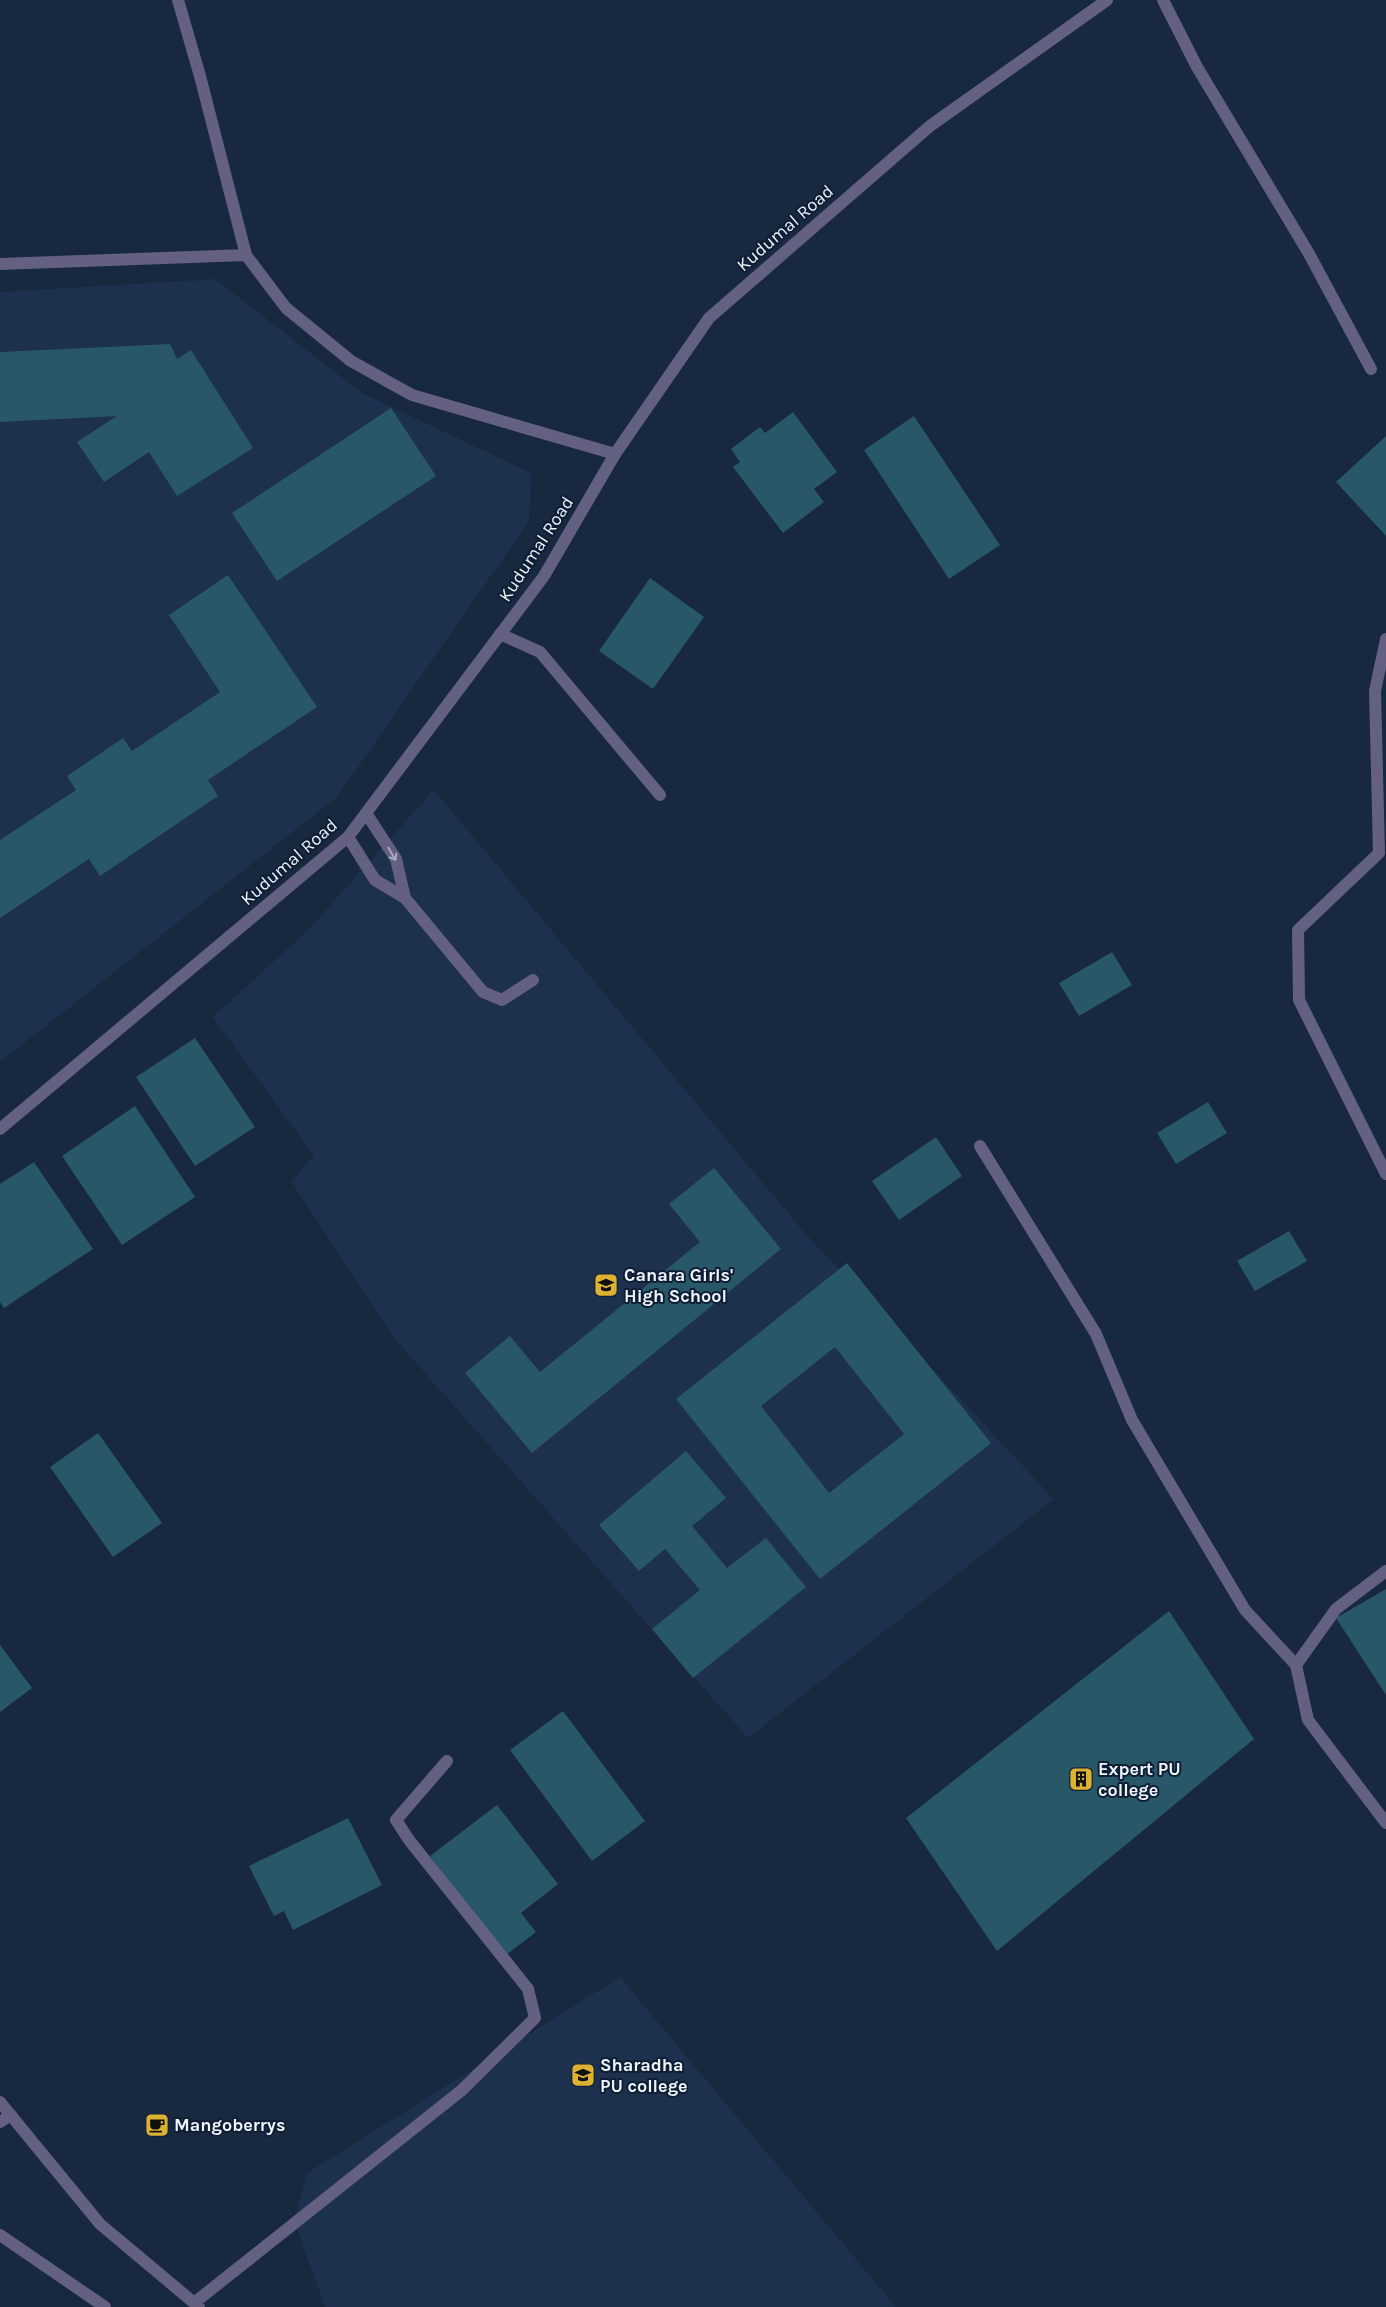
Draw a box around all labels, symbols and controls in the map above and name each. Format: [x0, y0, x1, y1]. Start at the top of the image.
street label: Kudumal Road [732, 180, 838, 276]
street label: Kudumal Road [494, 492, 578, 606]
street label: Kudumal Road [236, 814, 342, 910]
one-way arrow [388, 846, 398, 860]
place label: Canara Girls' High School [624, 1264, 733, 1307]
school or university icon: Canara Girls' High School [593, 1272, 619, 1298]
place label: Expert PU college [1098, 1758, 1181, 1801]
building icon: Expert PU college [1068, 1766, 1094, 1792]
place label: Sharadha PU college [600, 2054, 688, 2097]
school or university icon: Sharadha PU college [570, 2062, 596, 2088]
cafe icon: Mangoberrys [144, 2112, 170, 2138]
place label: Mangoberrys [174, 2114, 285, 2136]

